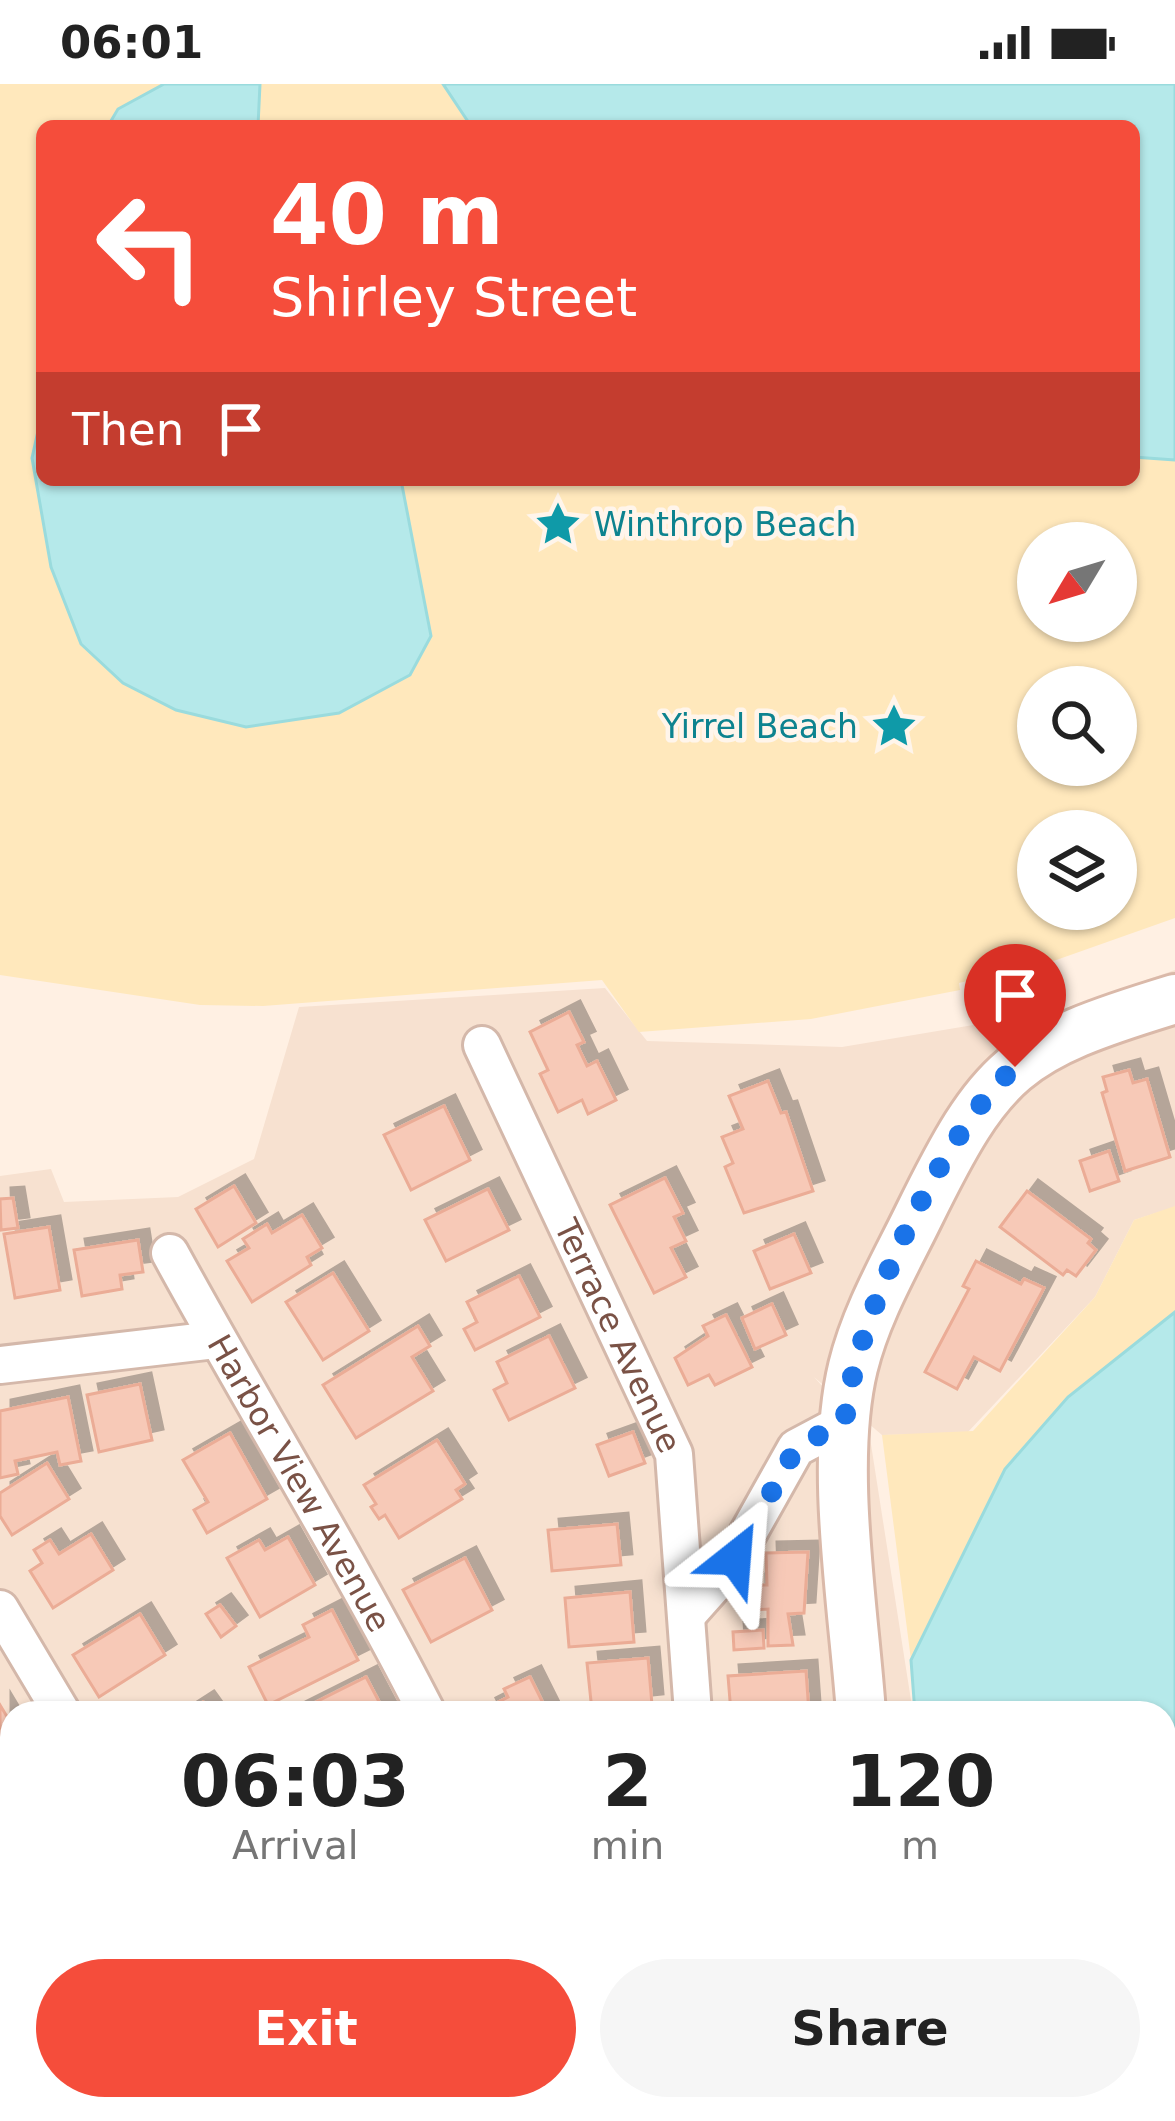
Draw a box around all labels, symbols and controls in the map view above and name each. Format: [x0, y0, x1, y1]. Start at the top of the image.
text: 06:01 [60, 16, 203, 69]
text: 40 m [270, 166, 504, 264]
icon: left [72, 168, 228, 324]
text: Shirley Street [270, 266, 637, 329]
icon: arrive [208, 396, 274, 462]
text: Then [72, 403, 184, 456]
place icon: Winthrop Beach [533, 499, 583, 549]
place label: Winthrop Beach [594, 505, 857, 544]
north arrow [1017, 522, 1137, 642]
map controls [1017, 522, 1137, 930]
button: search [1017, 666, 1137, 786]
place icon: Yirrel Beach [869, 701, 919, 751]
place label: Yirrel Beach [661, 707, 858, 746]
button: layers [1017, 810, 1137, 930]
pin [964, 944, 1066, 1067]
icon: arrive [982, 962, 1048, 1028]
street label: Terrace Avenue [547, 1212, 690, 1459]
street label: Harbor View Avenue [200, 1327, 400, 1638]
position arrow [672, 1495, 798, 1621]
text: 06:03 [181, 1739, 410, 1823]
text: 2 [602, 1739, 652, 1823]
text: 120 [845, 1739, 995, 1823]
text: Arrival [232, 1823, 359, 1868]
text: min [591, 1823, 664, 1868]
text: m [901, 1823, 939, 1868]
button: Exit [36, 1959, 576, 2097]
button: Share [600, 1959, 1140, 2097]

